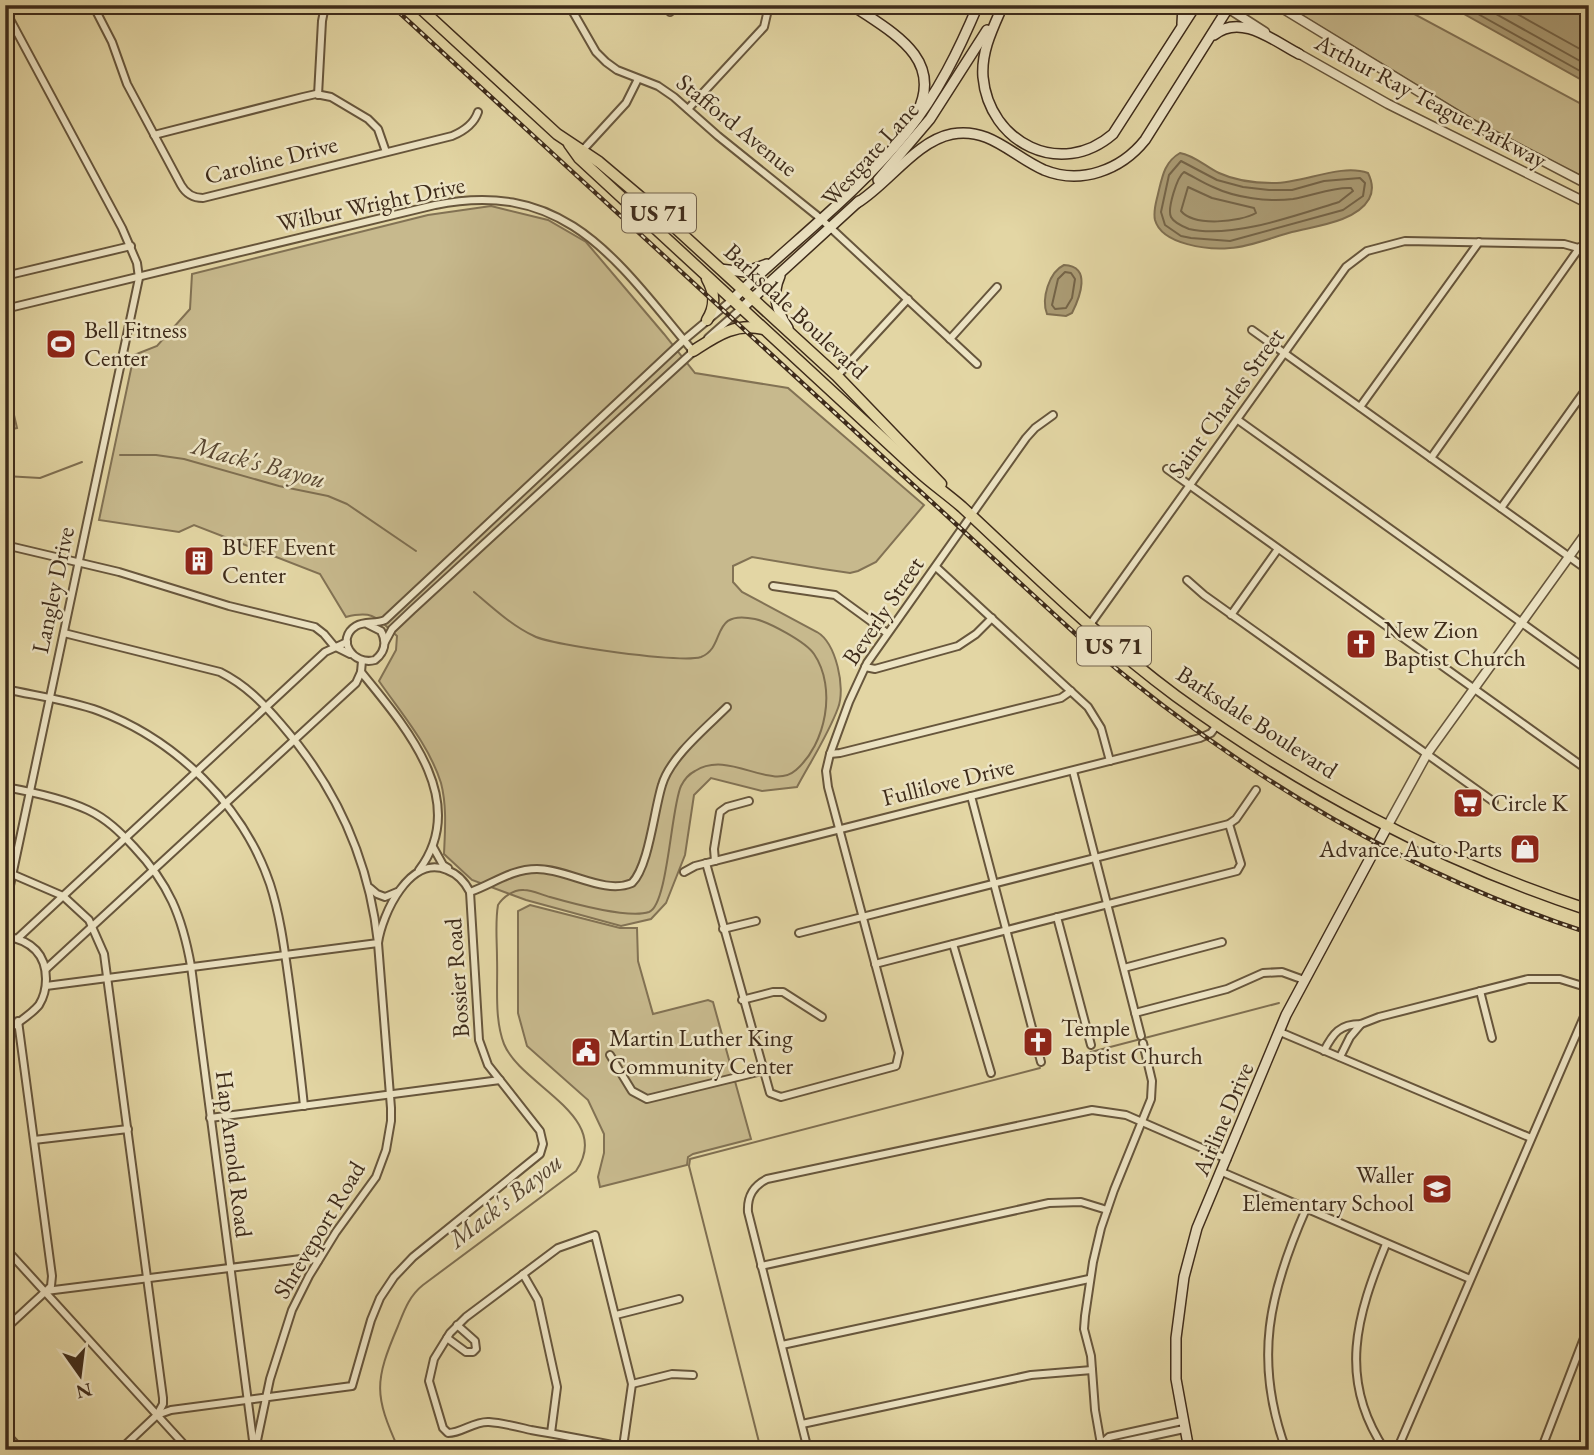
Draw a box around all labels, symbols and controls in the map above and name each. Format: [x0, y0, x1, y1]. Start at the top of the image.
street label: Arthur Ray Teague Parkway [1309, 26, 1553, 175]
street label: Stafford Avenue [670, 66, 804, 183]
street label: Westgate Lane [814, 94, 925, 213]
street label: Caroline Drive [201, 128, 341, 191]
street label: Wilbur Wright Drive [274, 168, 468, 239]
road number: US 71 [622, 194, 696, 232]
street label: Barksdale Boulevard [718, 236, 876, 386]
place label: Bell Fitness Center [84, 314, 187, 373]
street label: Saint Charles Street [1160, 321, 1291, 484]
sports icon: Bell Fitness Center [44, 327, 78, 361]
water label: Mack's Bayou [187, 427, 329, 496]
street label: Langley Drive [24, 524, 81, 656]
place label: BUFF Event Center [222, 531, 336, 590]
building icon: BUFF Event Center [182, 544, 216, 578]
street label: Beverly Street [835, 550, 931, 671]
place label: New Zion Baptist Church [1384, 614, 1526, 673]
road number: US 71 [1077, 626, 1151, 666]
church icon: New Zion Baptist Church [1344, 627, 1378, 661]
street label: Barksdale Boulevard [1171, 658, 1344, 786]
street label: Fullilove Drive [879, 750, 1017, 813]
supermarket icon: Circle K [1451, 786, 1485, 820]
place label: Circle K [1491, 787, 1569, 818]
shop icon: Advance Auto Parts [1508, 832, 1542, 866]
place label: Advance Auto Parts [1318, 833, 1502, 864]
street label: Bossier Road [437, 916, 476, 1039]
place label: Temple Baptist Church [1061, 1012, 1203, 1071]
place label: Martin Luther King Community Center [609, 1022, 793, 1081]
church icon: Temple Baptist Church [1021, 1025, 1055, 1059]
public building icon: Martin Luther King Community Center [569, 1035, 603, 1069]
street label: Airline Drive [1184, 1057, 1260, 1181]
street label: Hap Arnold Road [209, 1069, 260, 1240]
water label: Mack's Bayou [439, 1145, 569, 1257]
street label: Shreveport Road [265, 1155, 372, 1304]
place label: Waller Elementary School [1242, 1159, 1414, 1218]
school or university icon: Waller Elementary School [1420, 1172, 1454, 1206]
north arrow [46, 1340, 116, 1410]
text: N [73, 1377, 94, 1405]

